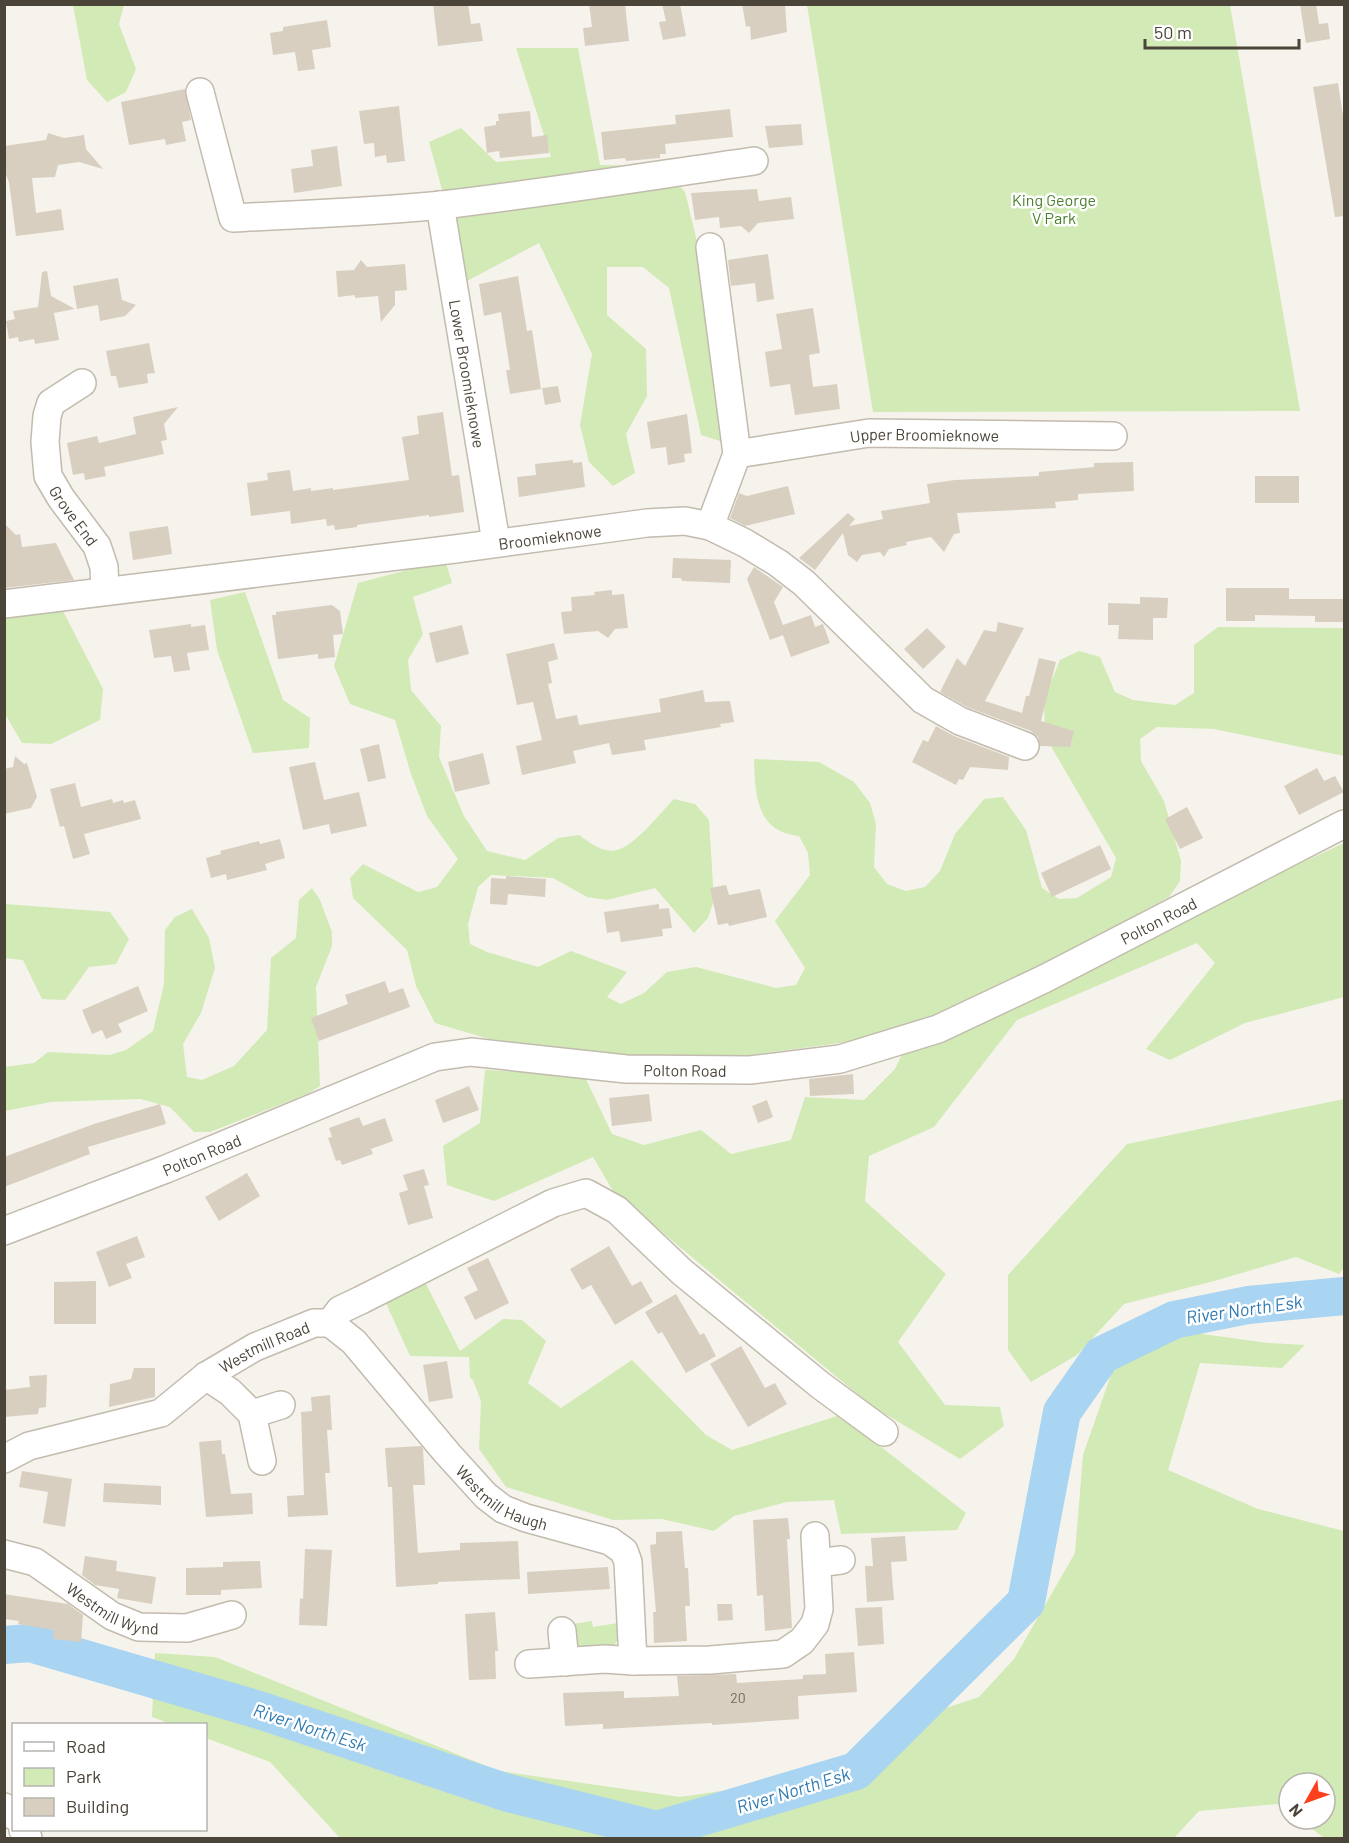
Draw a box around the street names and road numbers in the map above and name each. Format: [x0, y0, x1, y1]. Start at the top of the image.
street label: Lower Broomieknowe [446, 298, 490, 449]
street label: Upper Broomieknowe [848, 424, 999, 445]
street label: Grove End [46, 482, 103, 549]
street label: Broomieknowe [497, 520, 603, 553]
street label: Polton Road [1117, 892, 1199, 948]
street label: Polton Road [643, 1060, 727, 1079]
street label: Polton Road [160, 1129, 244, 1179]
street label: Westmill Road [215, 1316, 312, 1376]
street label: Westmill Haugh [453, 1461, 550, 1533]
street label: Westmill Wynd [63, 1578, 159, 1637]

